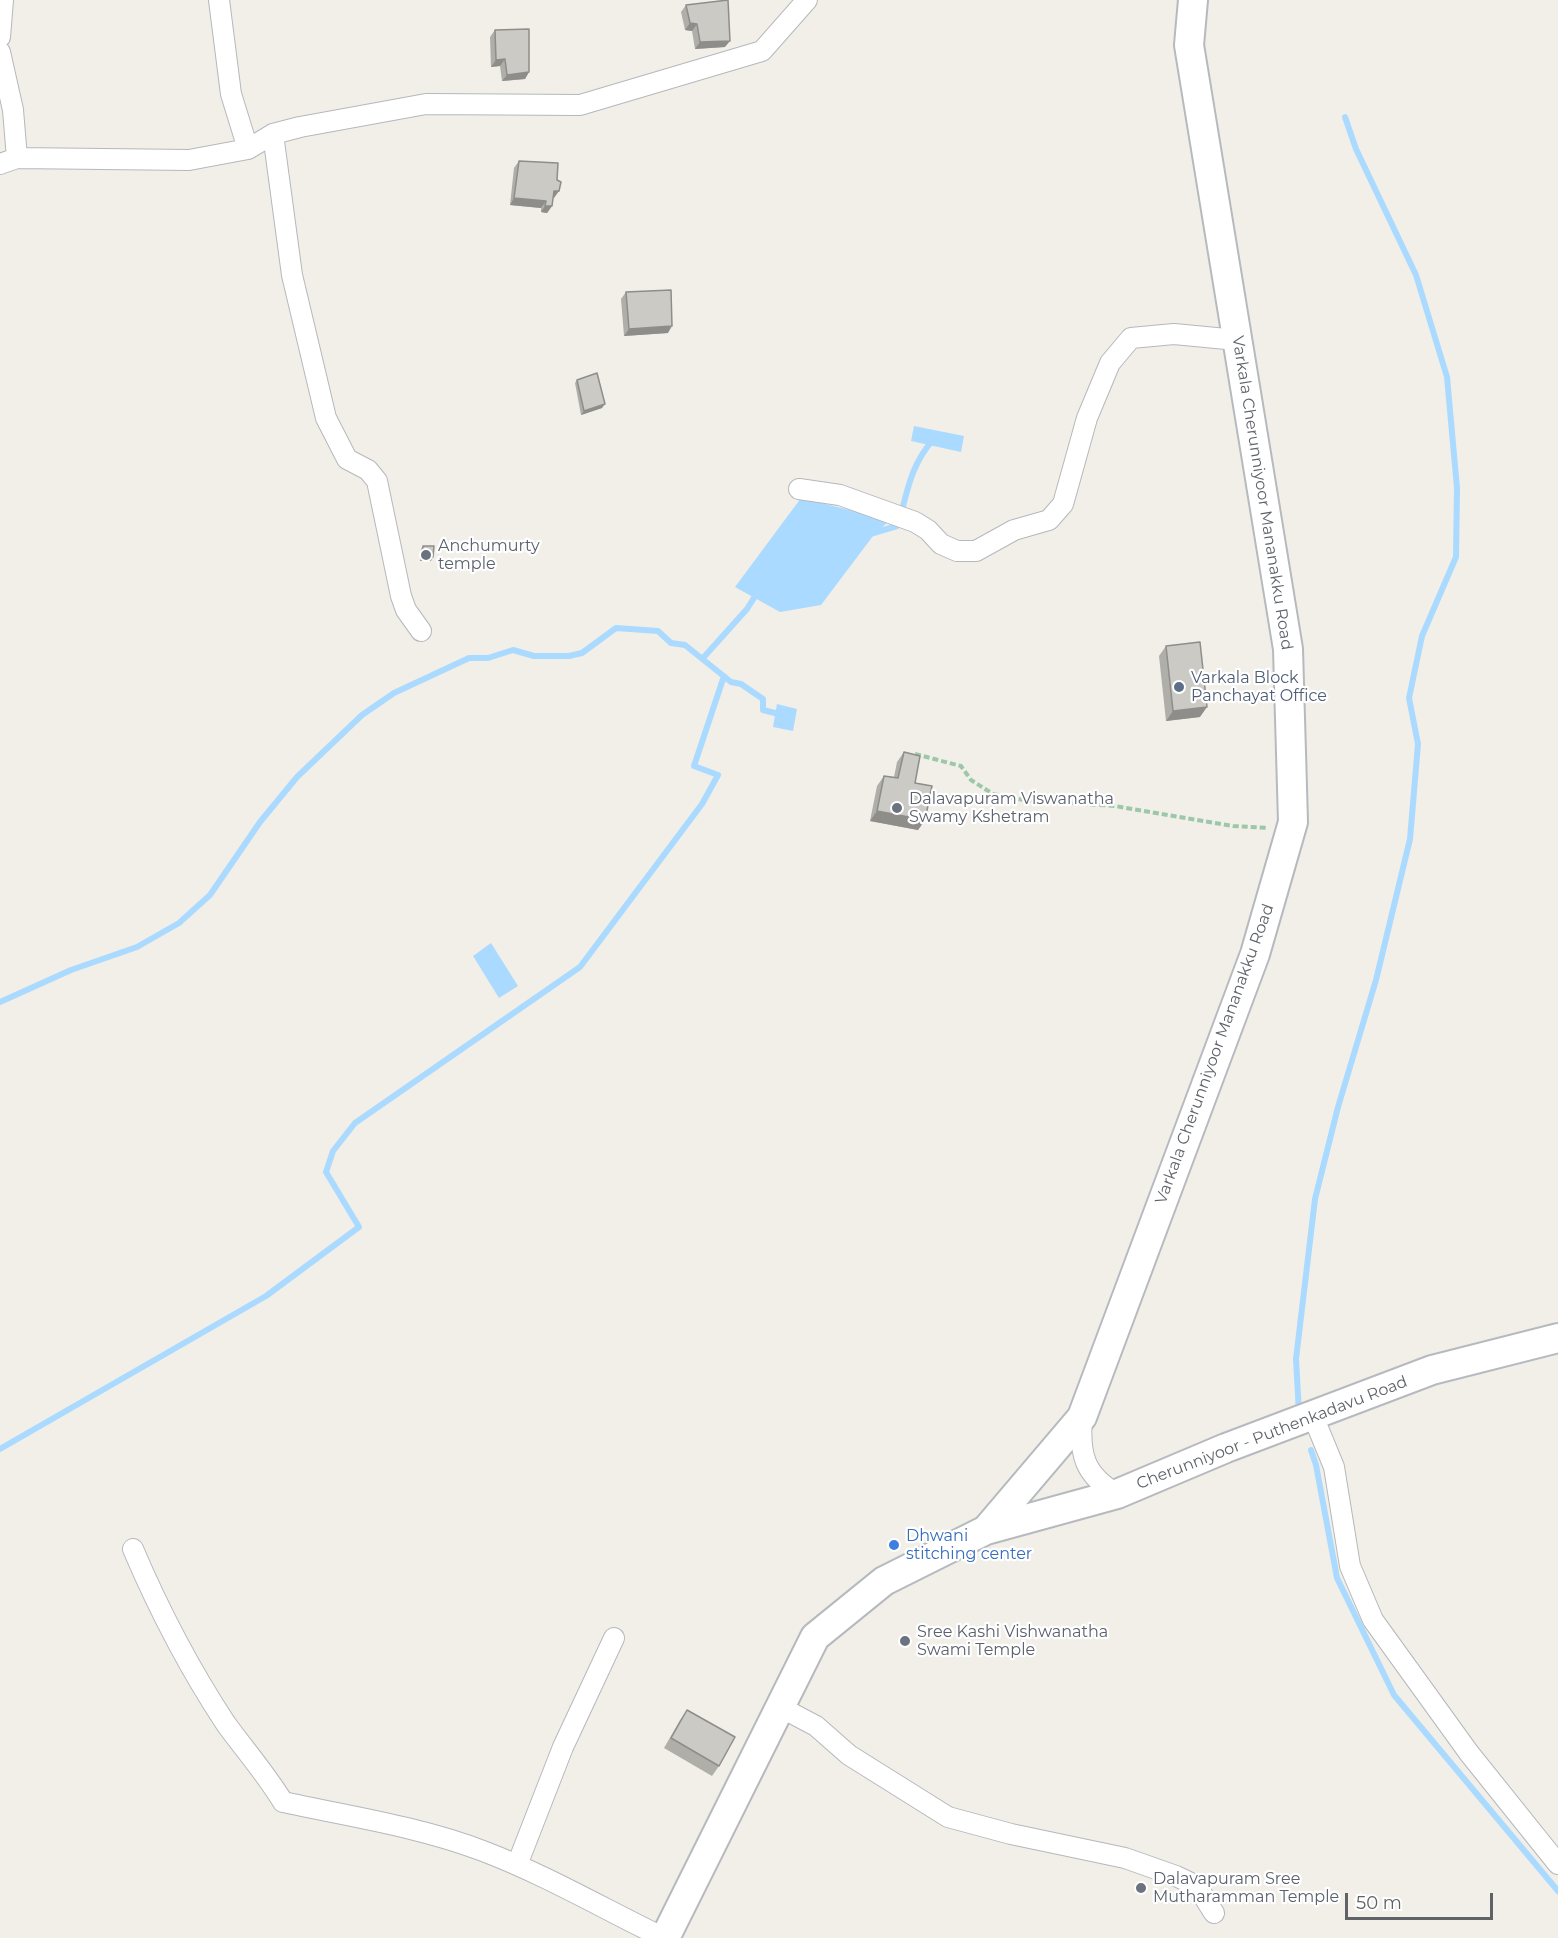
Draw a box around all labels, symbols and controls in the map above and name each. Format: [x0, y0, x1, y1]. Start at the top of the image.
street label: Varkala Cherunniyoor Mananakku Road [1228, 335, 1296, 651]
place label: Anchumurty temple [438, 536, 540, 574]
marker: Anchumurty temple [419, 548, 433, 562]
place label: Varkala Block Panchayat Office [1191, 668, 1327, 706]
marker: Varkala Block Panchayat Office [1172, 680, 1186, 694]
place label: Dalavapuram Viswanatha Swamy Kshetram [909, 789, 1114, 827]
marker: Dalavapuram Viswanatha Swamy Kshetram [890, 801, 904, 815]
street label: Varkala Cherunniyoor Mananakku Road [1152, 901, 1278, 1207]
street label: Cherunniyoor - Puthenkadavu Road [1134, 1372, 1410, 1494]
place label: Dhwani stitching center [906, 1526, 1032, 1564]
marker: Dhwani stitching center [887, 1538, 901, 1552]
place label: Sree Kashi Vishwanatha Swami Temple [917, 1622, 1108, 1660]
marker: Sree Kashi Vishwanatha Swami Temple [898, 1634, 912, 1648]
place label: Dalavapuram Sree Mutharamman Temple [1153, 1869, 1339, 1907]
marker: Dalavapuram Sree Mutharamman Temple [1134, 1881, 1148, 1895]
scale bar [1348, 1881, 1496, 1919]
text: 50 m [1356, 1892, 1402, 1914]

